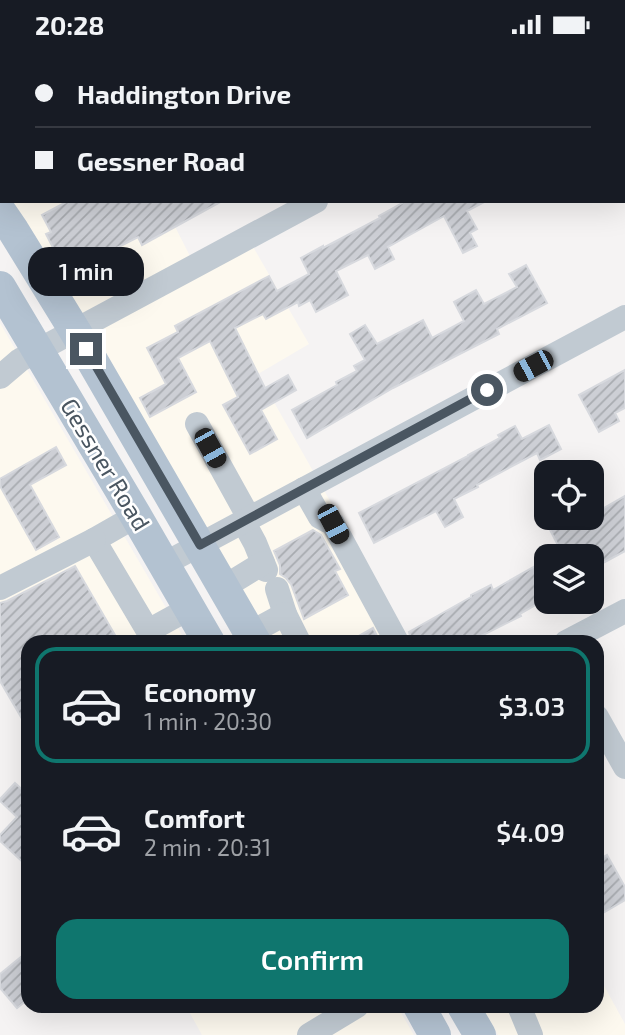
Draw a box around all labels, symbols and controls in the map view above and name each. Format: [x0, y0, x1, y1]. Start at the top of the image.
text: 20:28 [35, 9, 105, 40]
text: Haddington Drive [77, 78, 291, 109]
text: Gessner Road [77, 145, 245, 176]
callout: 1 min [28, 247, 144, 296]
text: 1 min [59, 257, 113, 285]
route end [70, 333, 102, 365]
car [510, 347, 557, 385]
route start [471, 374, 503, 406]
street label: Gessner Road [55, 393, 157, 535]
car [191, 425, 230, 471]
map controls [534, 460, 604, 614]
button: locate [534, 460, 604, 530]
car [314, 501, 353, 547]
button: layers [534, 544, 604, 614]
icon: car [60, 674, 123, 737]
text: Economy [144, 676, 256, 707]
text: $3.03 [499, 690, 565, 721]
text: 1 min · 20:30 [144, 707, 272, 735]
icon: car [60, 800, 123, 863]
text: Comfort [144, 802, 245, 833]
text: $4.09 [496, 816, 565, 847]
text: 2 min · 20:31 [144, 833, 271, 861]
button: Confirm [56, 919, 569, 999]

